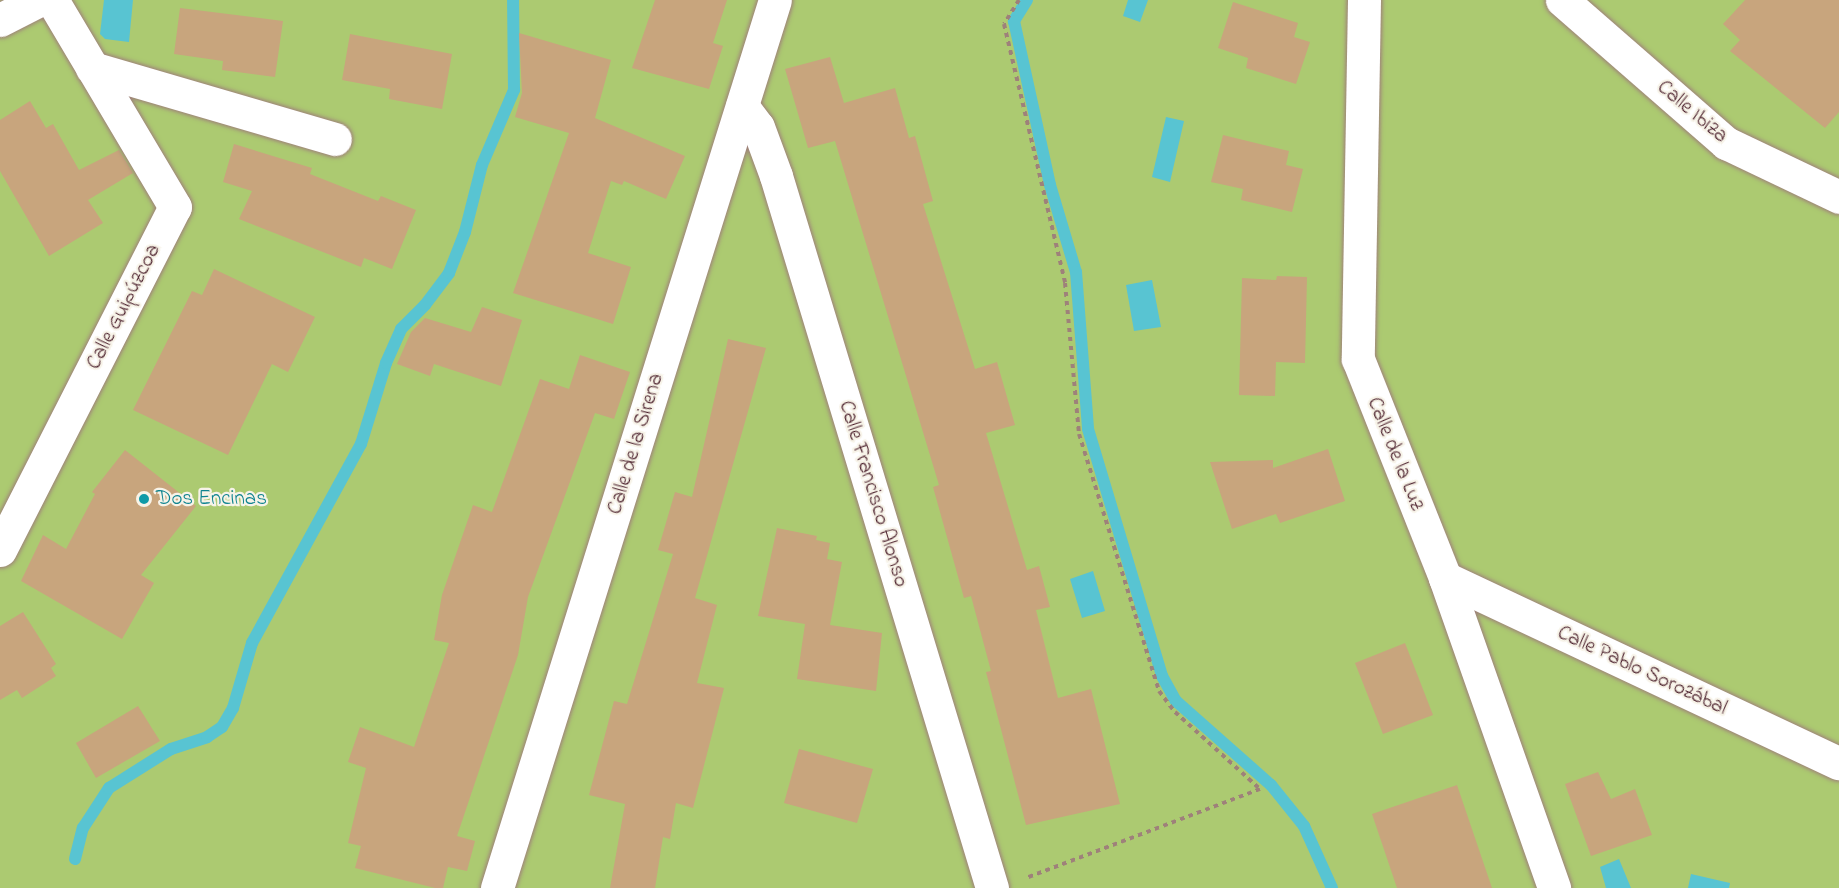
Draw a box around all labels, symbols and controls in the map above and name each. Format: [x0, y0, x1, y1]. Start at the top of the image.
street label: Calle Ibiza [1652, 75, 1732, 149]
street label: Calle Guipúzcoa [82, 240, 166, 374]
street label: Calle de la Sirena [603, 370, 669, 518]
street label: Calle de la Luz [1361, 394, 1429, 514]
street label: Calle Francisco Alonso [833, 398, 913, 590]
place label: Dos Encinas [156, 486, 267, 512]
marker: Dos Encinas [137, 492, 151, 506]
street label: Calle Pablo Sorozábal [1553, 621, 1731, 721]

